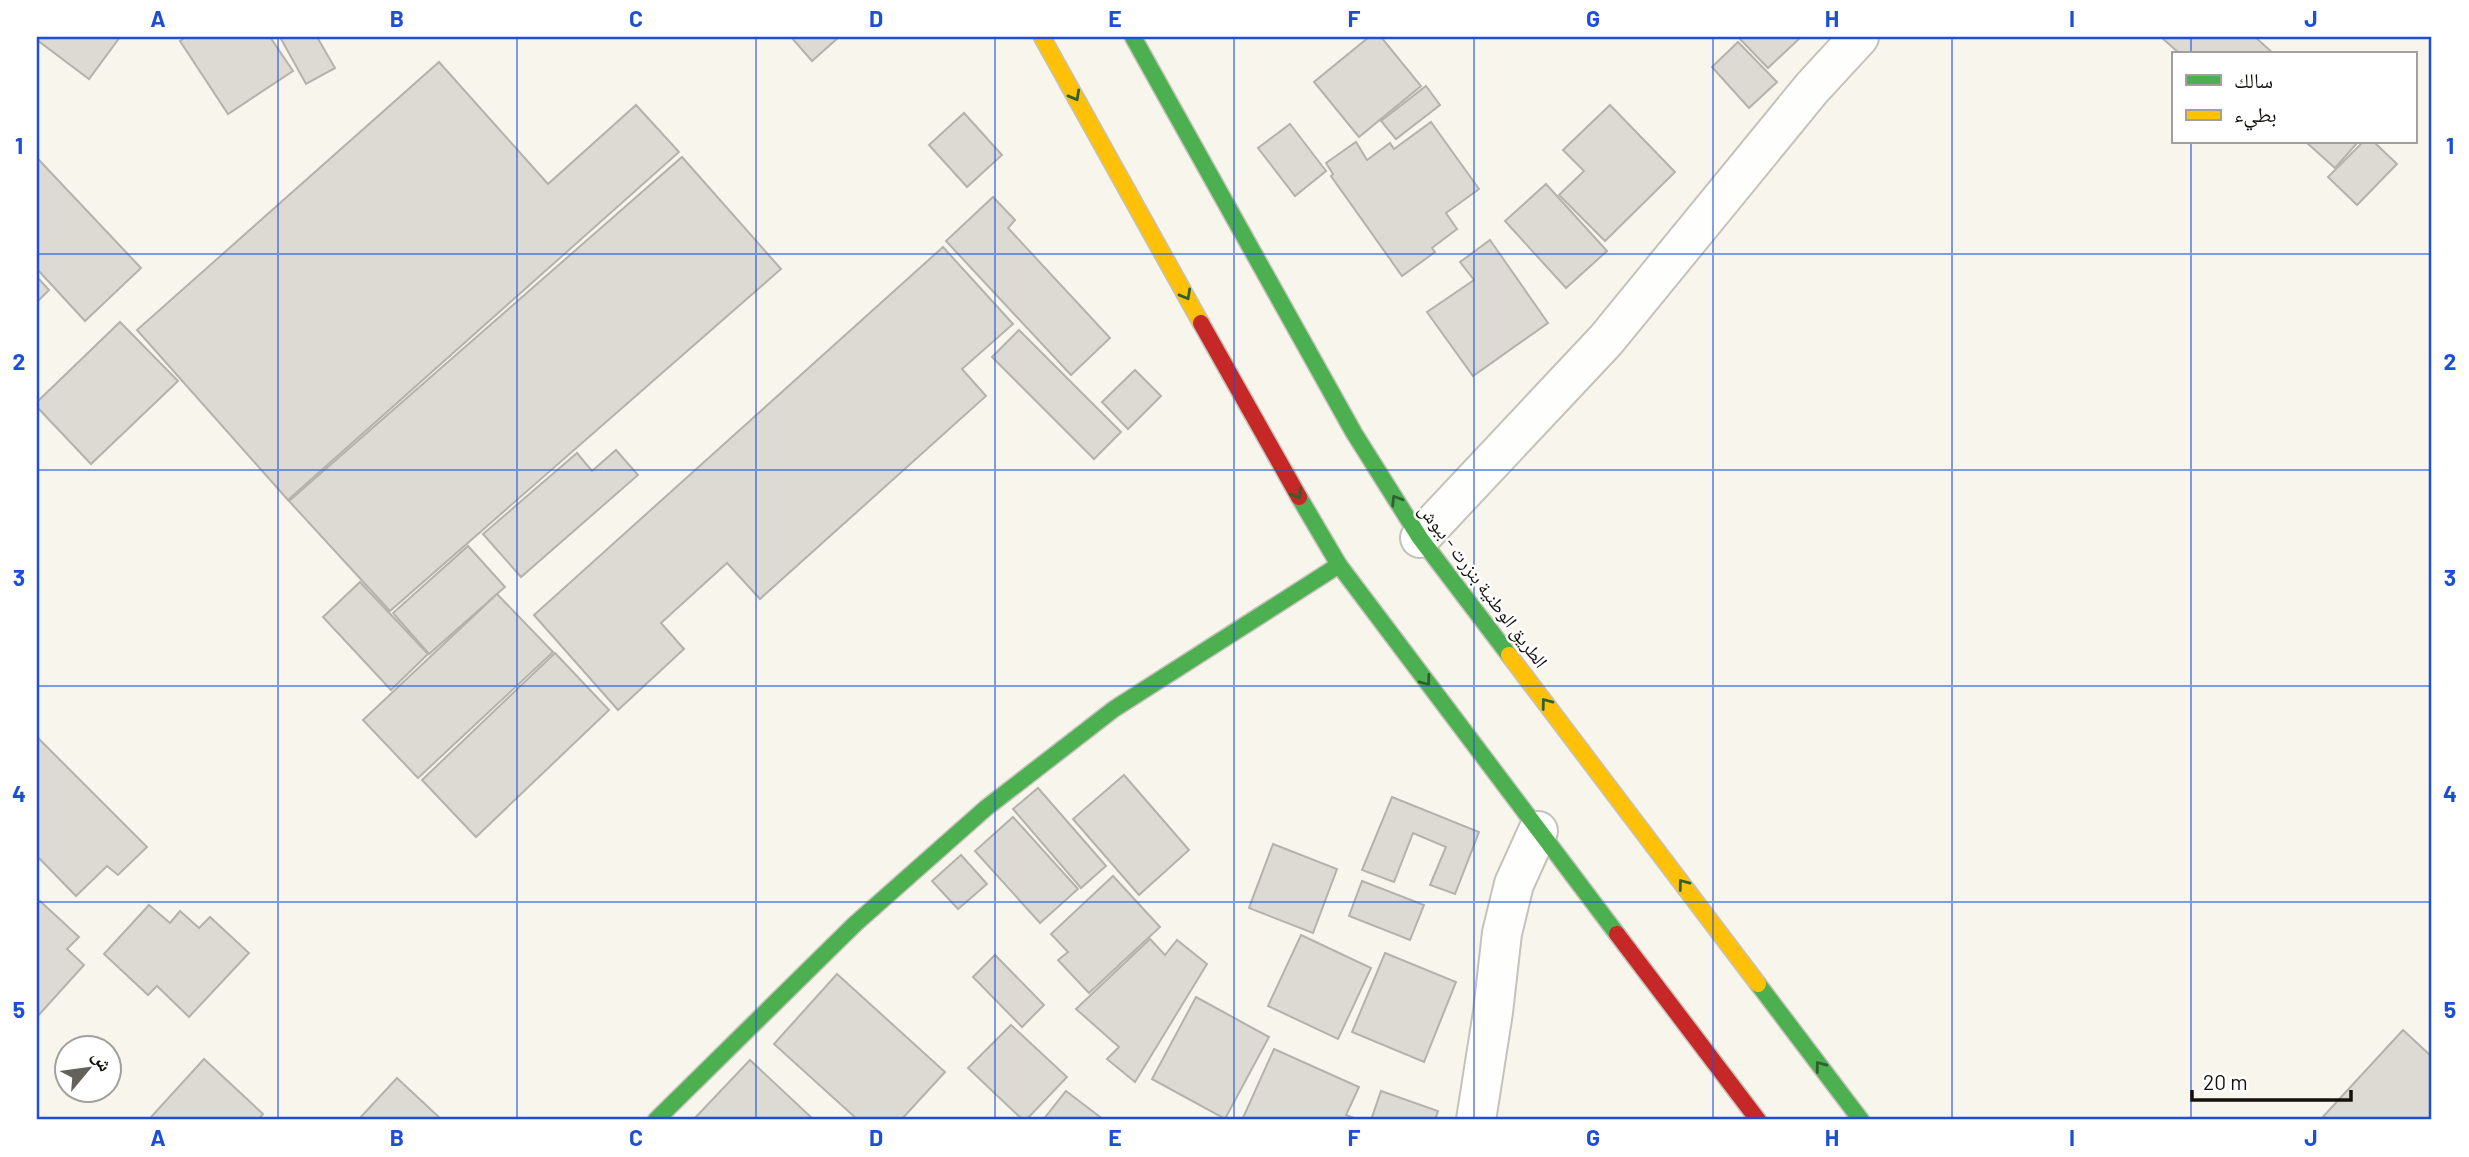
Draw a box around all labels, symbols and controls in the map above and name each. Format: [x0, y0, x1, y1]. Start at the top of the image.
text: A [150, 4, 166, 32]
text: B [390, 4, 404, 32]
text: C [629, 4, 643, 32]
text: D [869, 4, 883, 32]
text: E [1108, 4, 1122, 32]
text: F [1348, 4, 1361, 32]
text: G [1586, 4, 1600, 32]
text: H [1825, 4, 1839, 32]
text: I [2069, 4, 2075, 32]
text: J [2304, 4, 2318, 32]
legend [2172, 52, 2416, 144]
text: سالك [2234, 67, 2273, 92]
one-way arrow [1067, 89, 1080, 102]
text: بطيء [2234, 101, 2277, 131]
text: 1 [15, 131, 23, 159]
text: 1 [2446, 131, 2454, 159]
one-way arrow [1177, 288, 1191, 301]
text: 2 [13, 347, 25, 375]
text: 2 [2444, 347, 2456, 375]
one-way arrow [1289, 486, 1302, 499]
one-way arrow [1391, 495, 1404, 508]
street label: الطريق الوطنية بنزرت - ببوش [1414, 498, 1553, 672]
text: 3 [13, 563, 25, 591]
text: 3 [2444, 563, 2456, 591]
one-way arrow [1417, 673, 1430, 686]
one-way arrow [1541, 698, 1554, 711]
text: 4 [12, 779, 26, 807]
text: 4 [2443, 779, 2457, 807]
one-way arrow [1678, 880, 1691, 892]
text: 5 [13, 995, 25, 1023]
text: 5 [2444, 995, 2456, 1023]
north arrow [52, 1034, 122, 1104]
text: ش [87, 1046, 118, 1075]
scale bar [2192, 1059, 2352, 1103]
one-way arrow [1815, 1061, 1828, 1074]
text: 20 m [2203, 1069, 2248, 1094]
text: A [150, 1123, 166, 1151]
text: B [390, 1123, 404, 1151]
text: C [629, 1123, 643, 1151]
text: D [869, 1123, 883, 1151]
text: E [1108, 1123, 1122, 1151]
text: F [1348, 1123, 1361, 1151]
text: G [1586, 1123, 1600, 1151]
text: H [1825, 1123, 1839, 1151]
text: I [2069, 1123, 2075, 1151]
text: J [2304, 1123, 2318, 1151]

